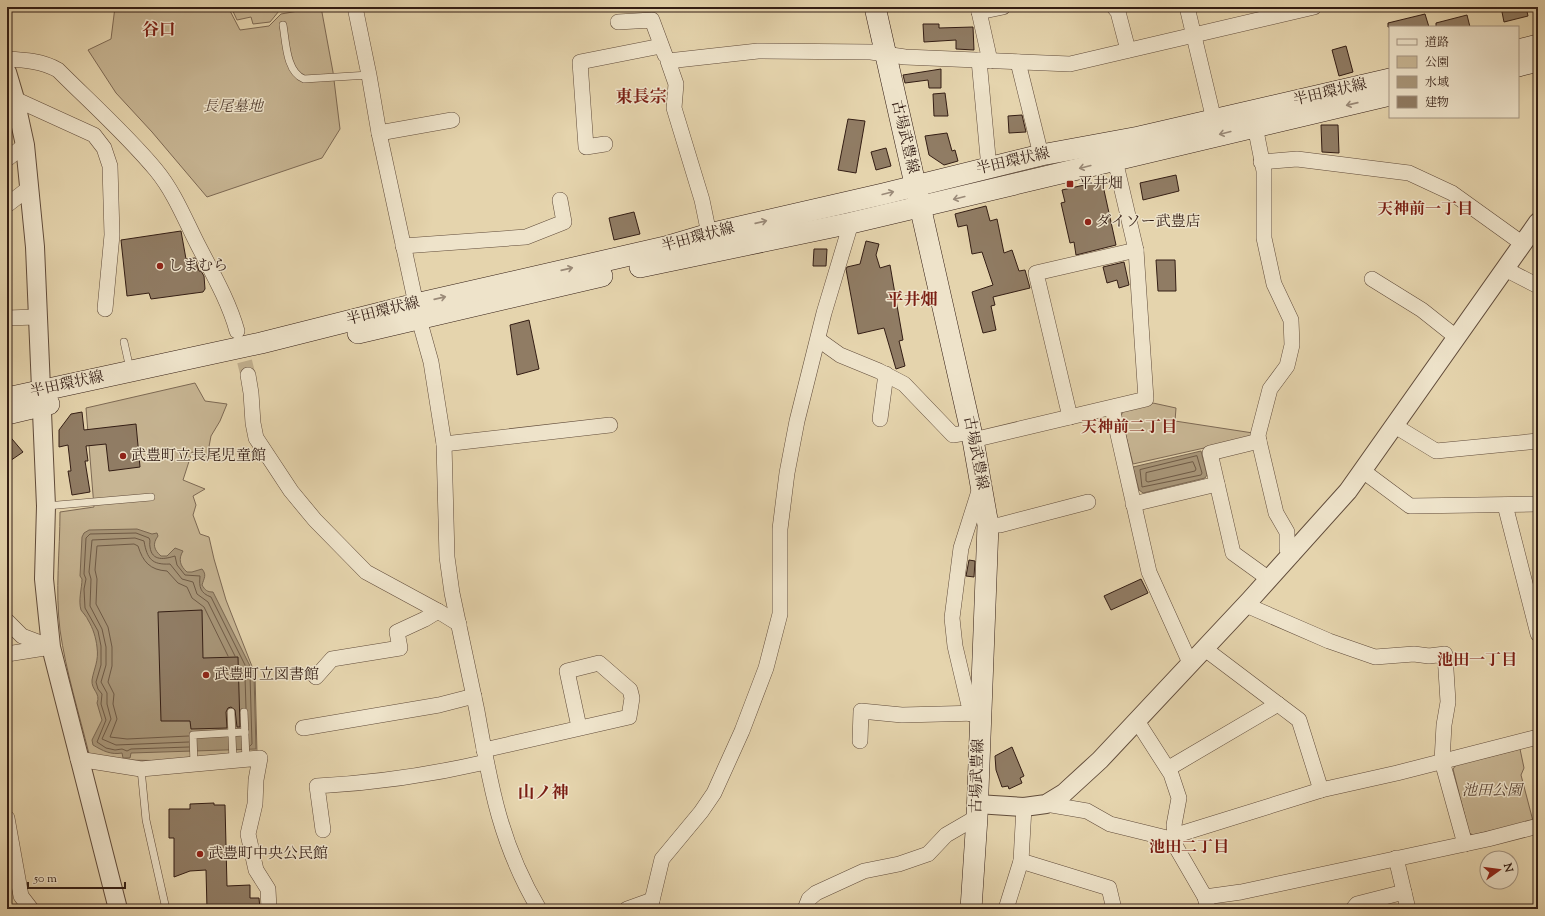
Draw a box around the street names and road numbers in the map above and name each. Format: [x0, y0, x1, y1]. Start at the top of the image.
street label: 半田環状線 [1291, 74, 1369, 112]
street label: 古場武豊線 [885, 98, 923, 176]
street label: 半田環状線 [974, 143, 1052, 181]
street label: 半田環状線 [659, 218, 737, 258]
street label: 半田環状線 [344, 293, 422, 331]
street label: 半田環状線 [28, 367, 106, 403]
street label: 古場武豊線 [958, 414, 992, 492]
street label: 古場武豊線 [966, 738, 990, 814]

